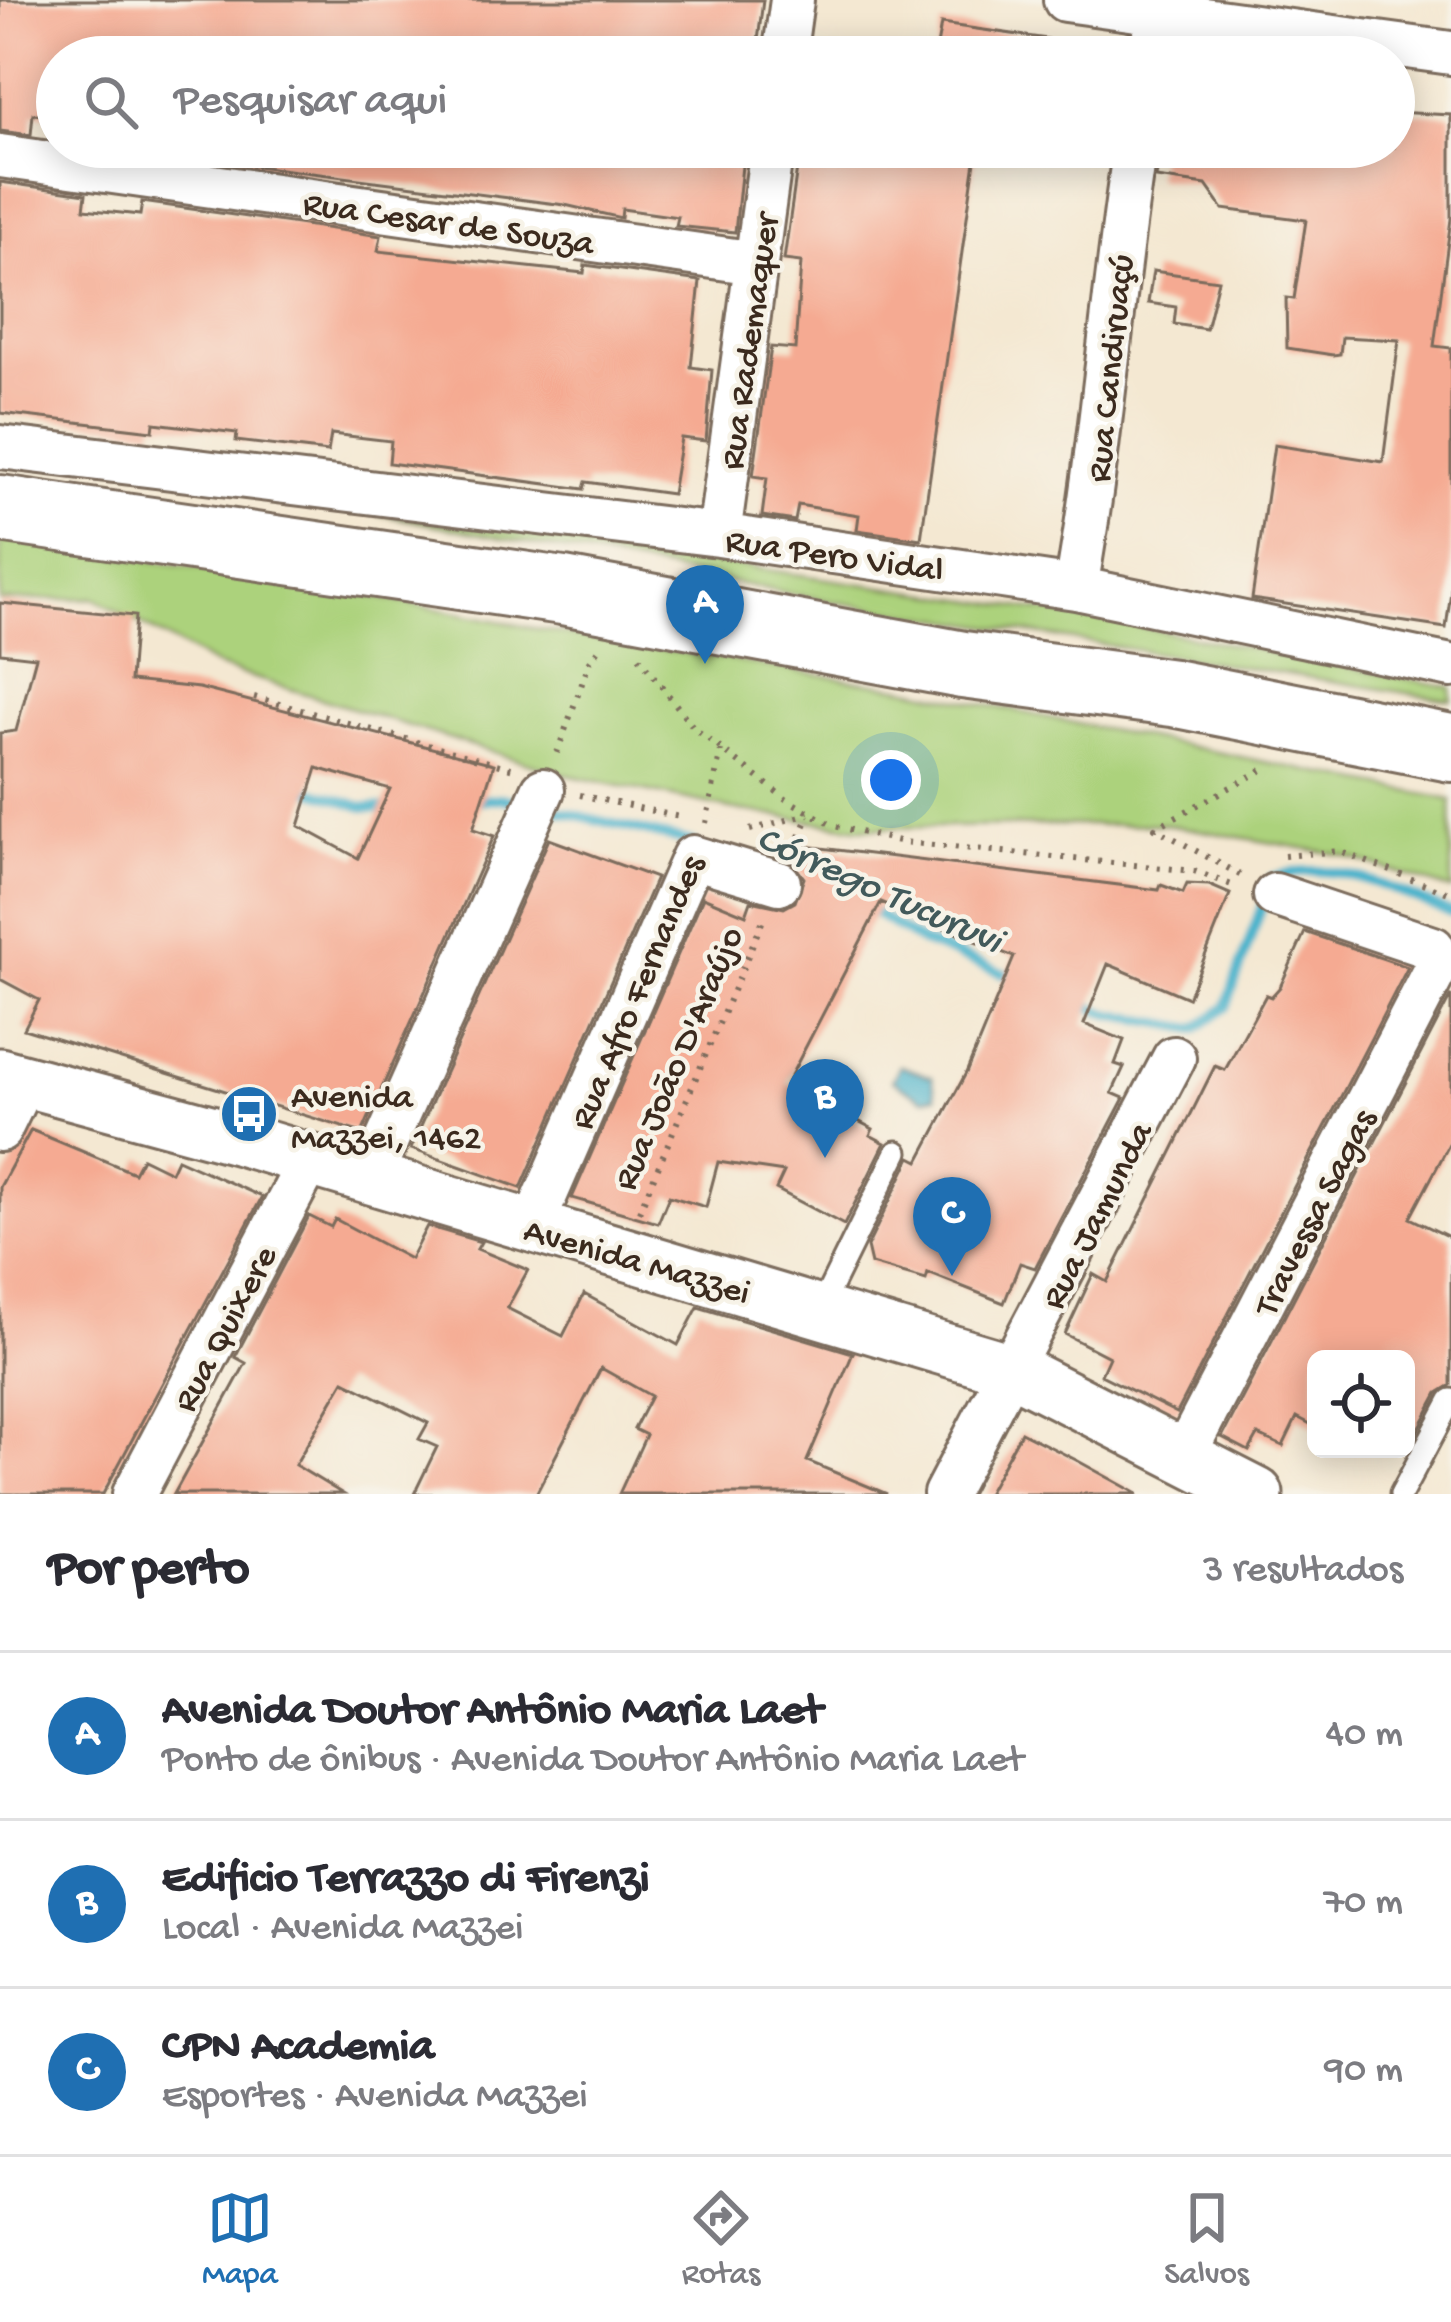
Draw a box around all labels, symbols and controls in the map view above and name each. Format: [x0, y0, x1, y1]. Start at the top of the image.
search box [36, 36, 1415, 168]
icon: search [78, 69, 144, 135]
text: Pesquisar aqui [174, 76, 447, 129]
street label: Rua Cesar de Souza [300, 185, 597, 268]
street label: Rua Rademaquer [713, 208, 792, 473]
street label: Rua Candiruaçú [1080, 253, 1147, 485]
street label: Rua Pero Vidal [722, 522, 946, 595]
pin: A [666, 565, 744, 664]
your location [861, 750, 921, 810]
water label: Córrego Tucuruvi [748, 818, 1012, 969]
street label: Rua Afro Fernandes [563, 849, 718, 1137]
street label: Rua João D'Araújo [606, 921, 756, 1198]
pin: B [786, 1059, 864, 1158]
place label: Avenida Mazzei, 1462 [291, 1078, 481, 1162]
bus stop icon: Avenida Mazzei, 1462 [218, 1083, 280, 1145]
street label: Travessa Sagas [1246, 1102, 1389, 1326]
street label: Rua Jamunda [1034, 1115, 1166, 1318]
pin: C [913, 1177, 991, 1276]
street label: Avenida Mazzei [518, 1211, 754, 1317]
street label: Rua Quixere [166, 1239, 290, 1420]
map controls [1307, 1350, 1415, 1458]
button: locate [1307, 1350, 1415, 1458]
text: Por perto [48, 1542, 250, 1602]
text: 3 resultados [1203, 1549, 1403, 1595]
text: Avenida Doutor Antônio Maria Laet [162, 1686, 822, 1739]
text: A [75, 1713, 99, 1759]
text: 40 m [1325, 1713, 1403, 1759]
text: Ponto de ônibus · Avenida Doutor Antônio Maria Laet [162, 1739, 1023, 1785]
text: Edificio Terrazzo di Firenzi [162, 1854, 650, 1907]
text: B [77, 1881, 97, 1927]
text: 70 m [1324, 1881, 1403, 1927]
text: Local · Avenida Mazzei [162, 1907, 523, 1953]
text: CPN Academia [162, 2022, 434, 2075]
text: C [76, 2049, 98, 2095]
text: 90 m [1324, 2049, 1403, 2095]
text: Esportes · Avenida Mazzei [162, 2075, 588, 2121]
tab: Mapa [202, 2185, 278, 2295]
tab: Rotas [682, 2185, 760, 2295]
tab: Salvos [1164, 2185, 1249, 2295]

